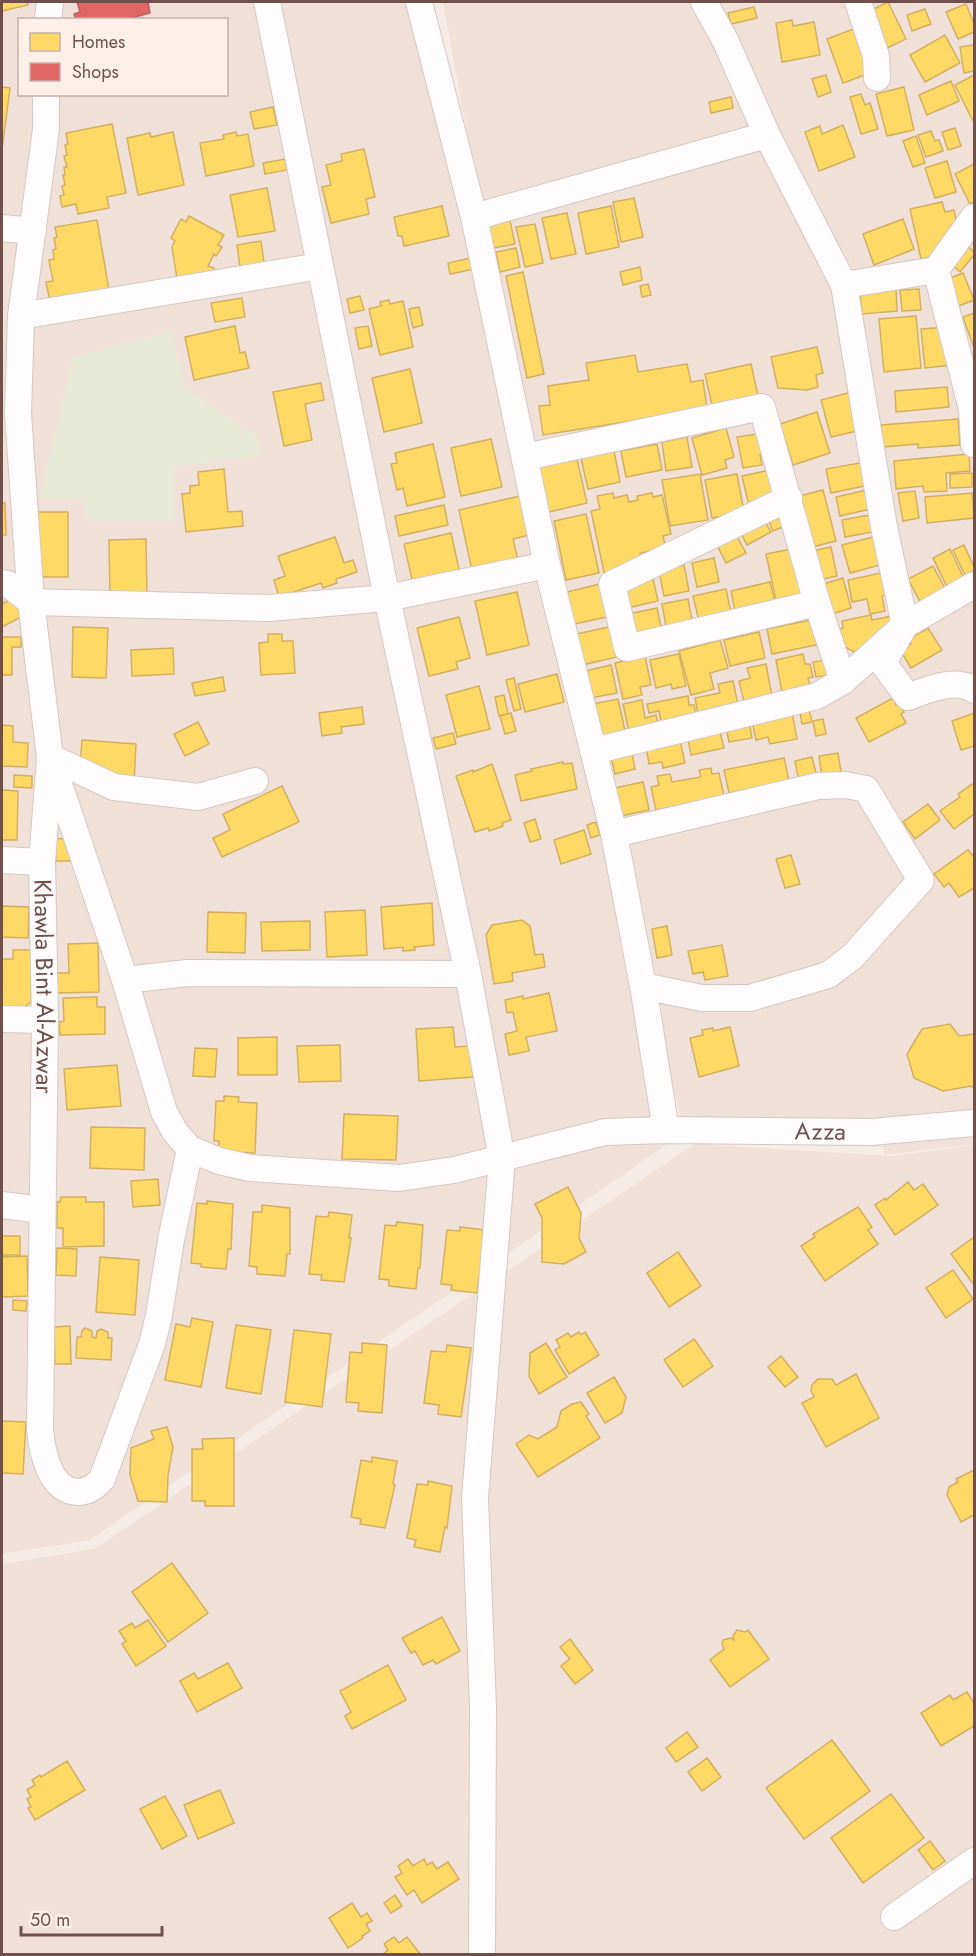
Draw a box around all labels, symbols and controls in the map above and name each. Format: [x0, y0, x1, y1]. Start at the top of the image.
legend [18, 18, 228, 96]
text: Homes [72, 29, 125, 55]
text: Shops [72, 59, 119, 85]
street label: Khawla Bint Al-Azwar [25, 879, 63, 1095]
street label: Azza [794, 1113, 846, 1149]
scale bar [21, 1899, 162, 1937]
text: 50 m [30, 1907, 70, 1933]

